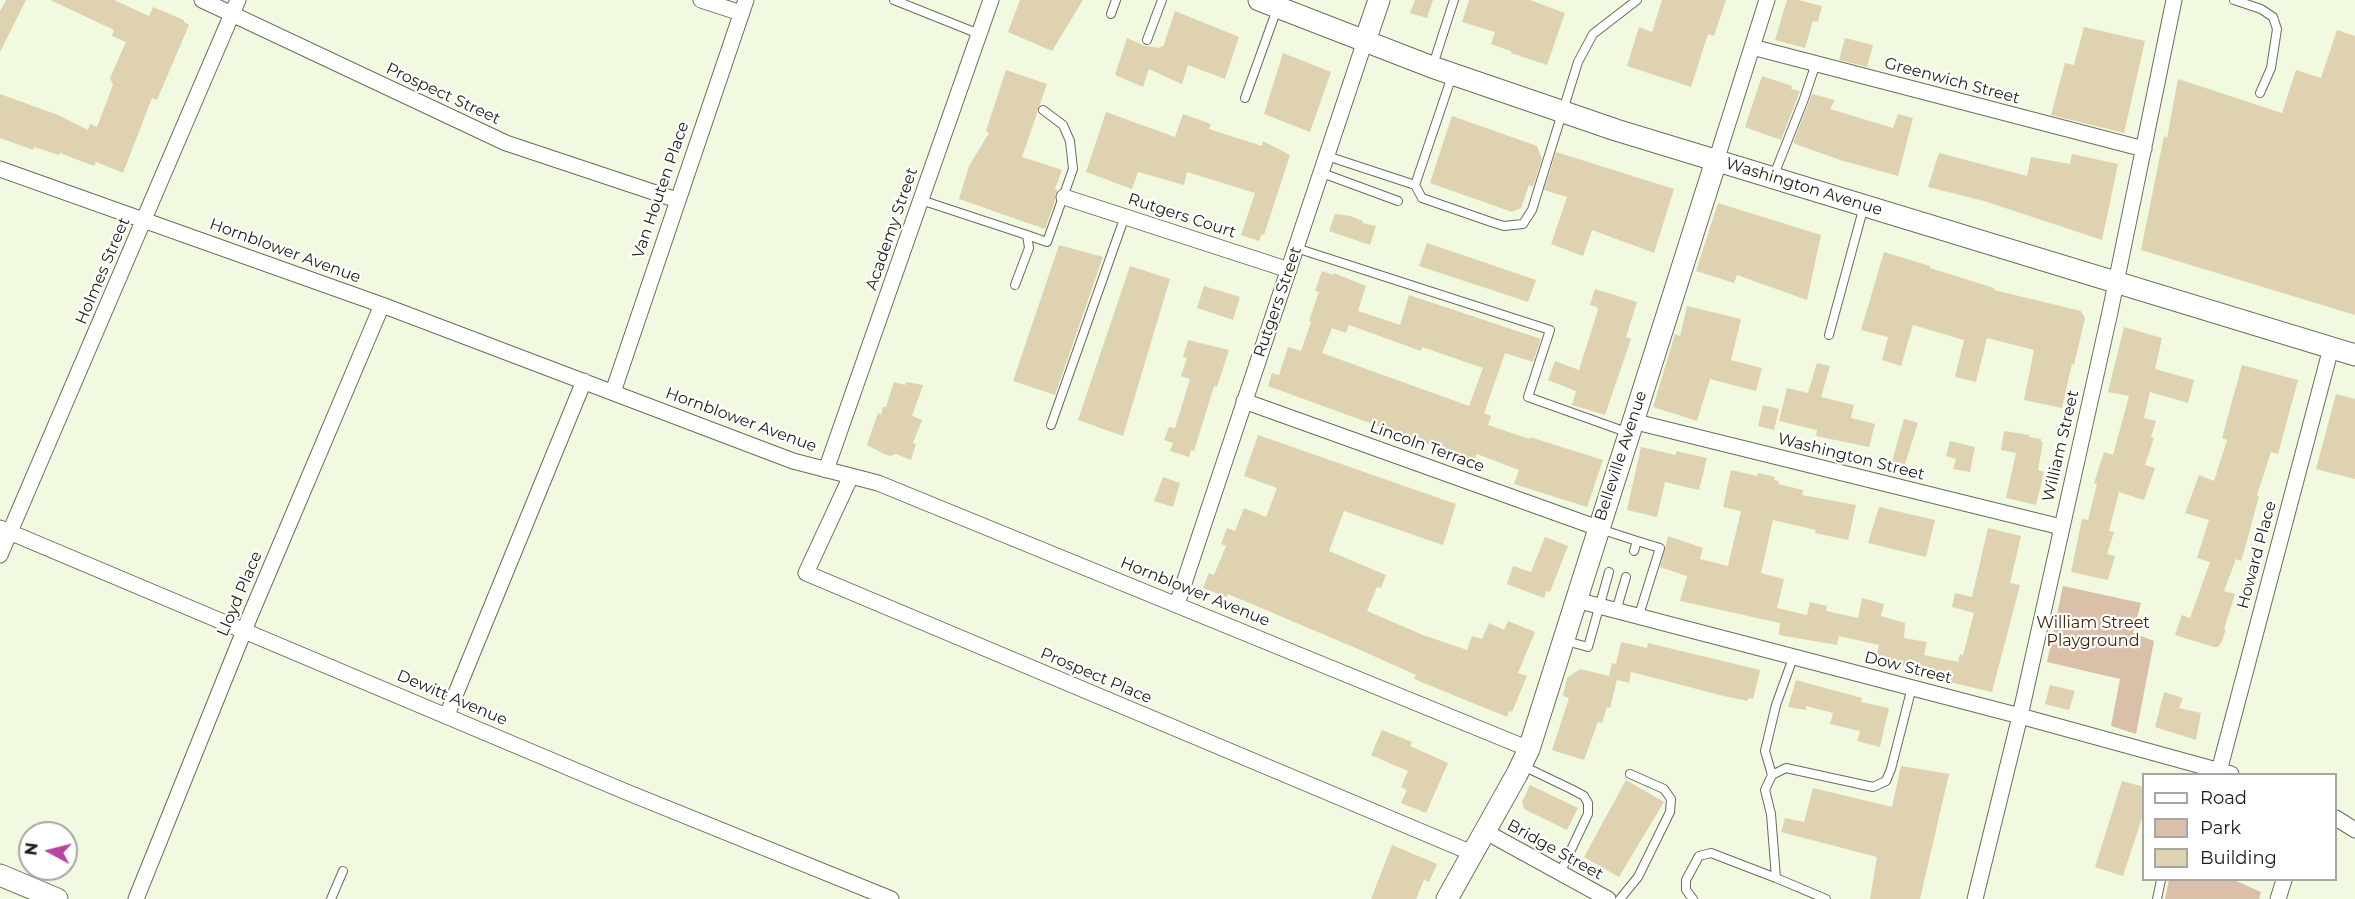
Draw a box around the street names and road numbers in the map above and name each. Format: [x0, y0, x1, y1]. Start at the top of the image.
street label: Greenwich Street [1882, 54, 2022, 108]
street label: Prospect Street [383, 59, 503, 129]
street label: Van Houten Place [629, 119, 693, 261]
street label: Washington Avenue [1723, 154, 1885, 220]
street label: Academy Street [862, 165, 922, 293]
street label: Rutgers Court [1126, 189, 1238, 243]
street label: Holmes Street [72, 215, 134, 327]
street label: Hornblower Avenue [207, 215, 363, 287]
street label: Rutgers Street [1250, 244, 1306, 360]
street label: Hornblower Avenue [663, 384, 819, 456]
street label: William Street [2039, 388, 2083, 504]
street label: Belleville Avenue [1591, 389, 1651, 523]
street label: Lincoln Terrace [1367, 417, 1487, 477]
street label: Washington Street [1776, 429, 1926, 485]
street label: Howard Place [2233, 499, 2281, 611]
street label: Lloyd Place [213, 548, 267, 640]
street label: Hornblower Avenue [1117, 553, 1273, 631]
street label: Prospect Place [1037, 644, 1155, 708]
street label: Dow Street [1862, 648, 1954, 688]
street label: Dewitt Avenue [394, 666, 510, 730]
street label: Bridge Street [1504, 816, 1606, 884]

